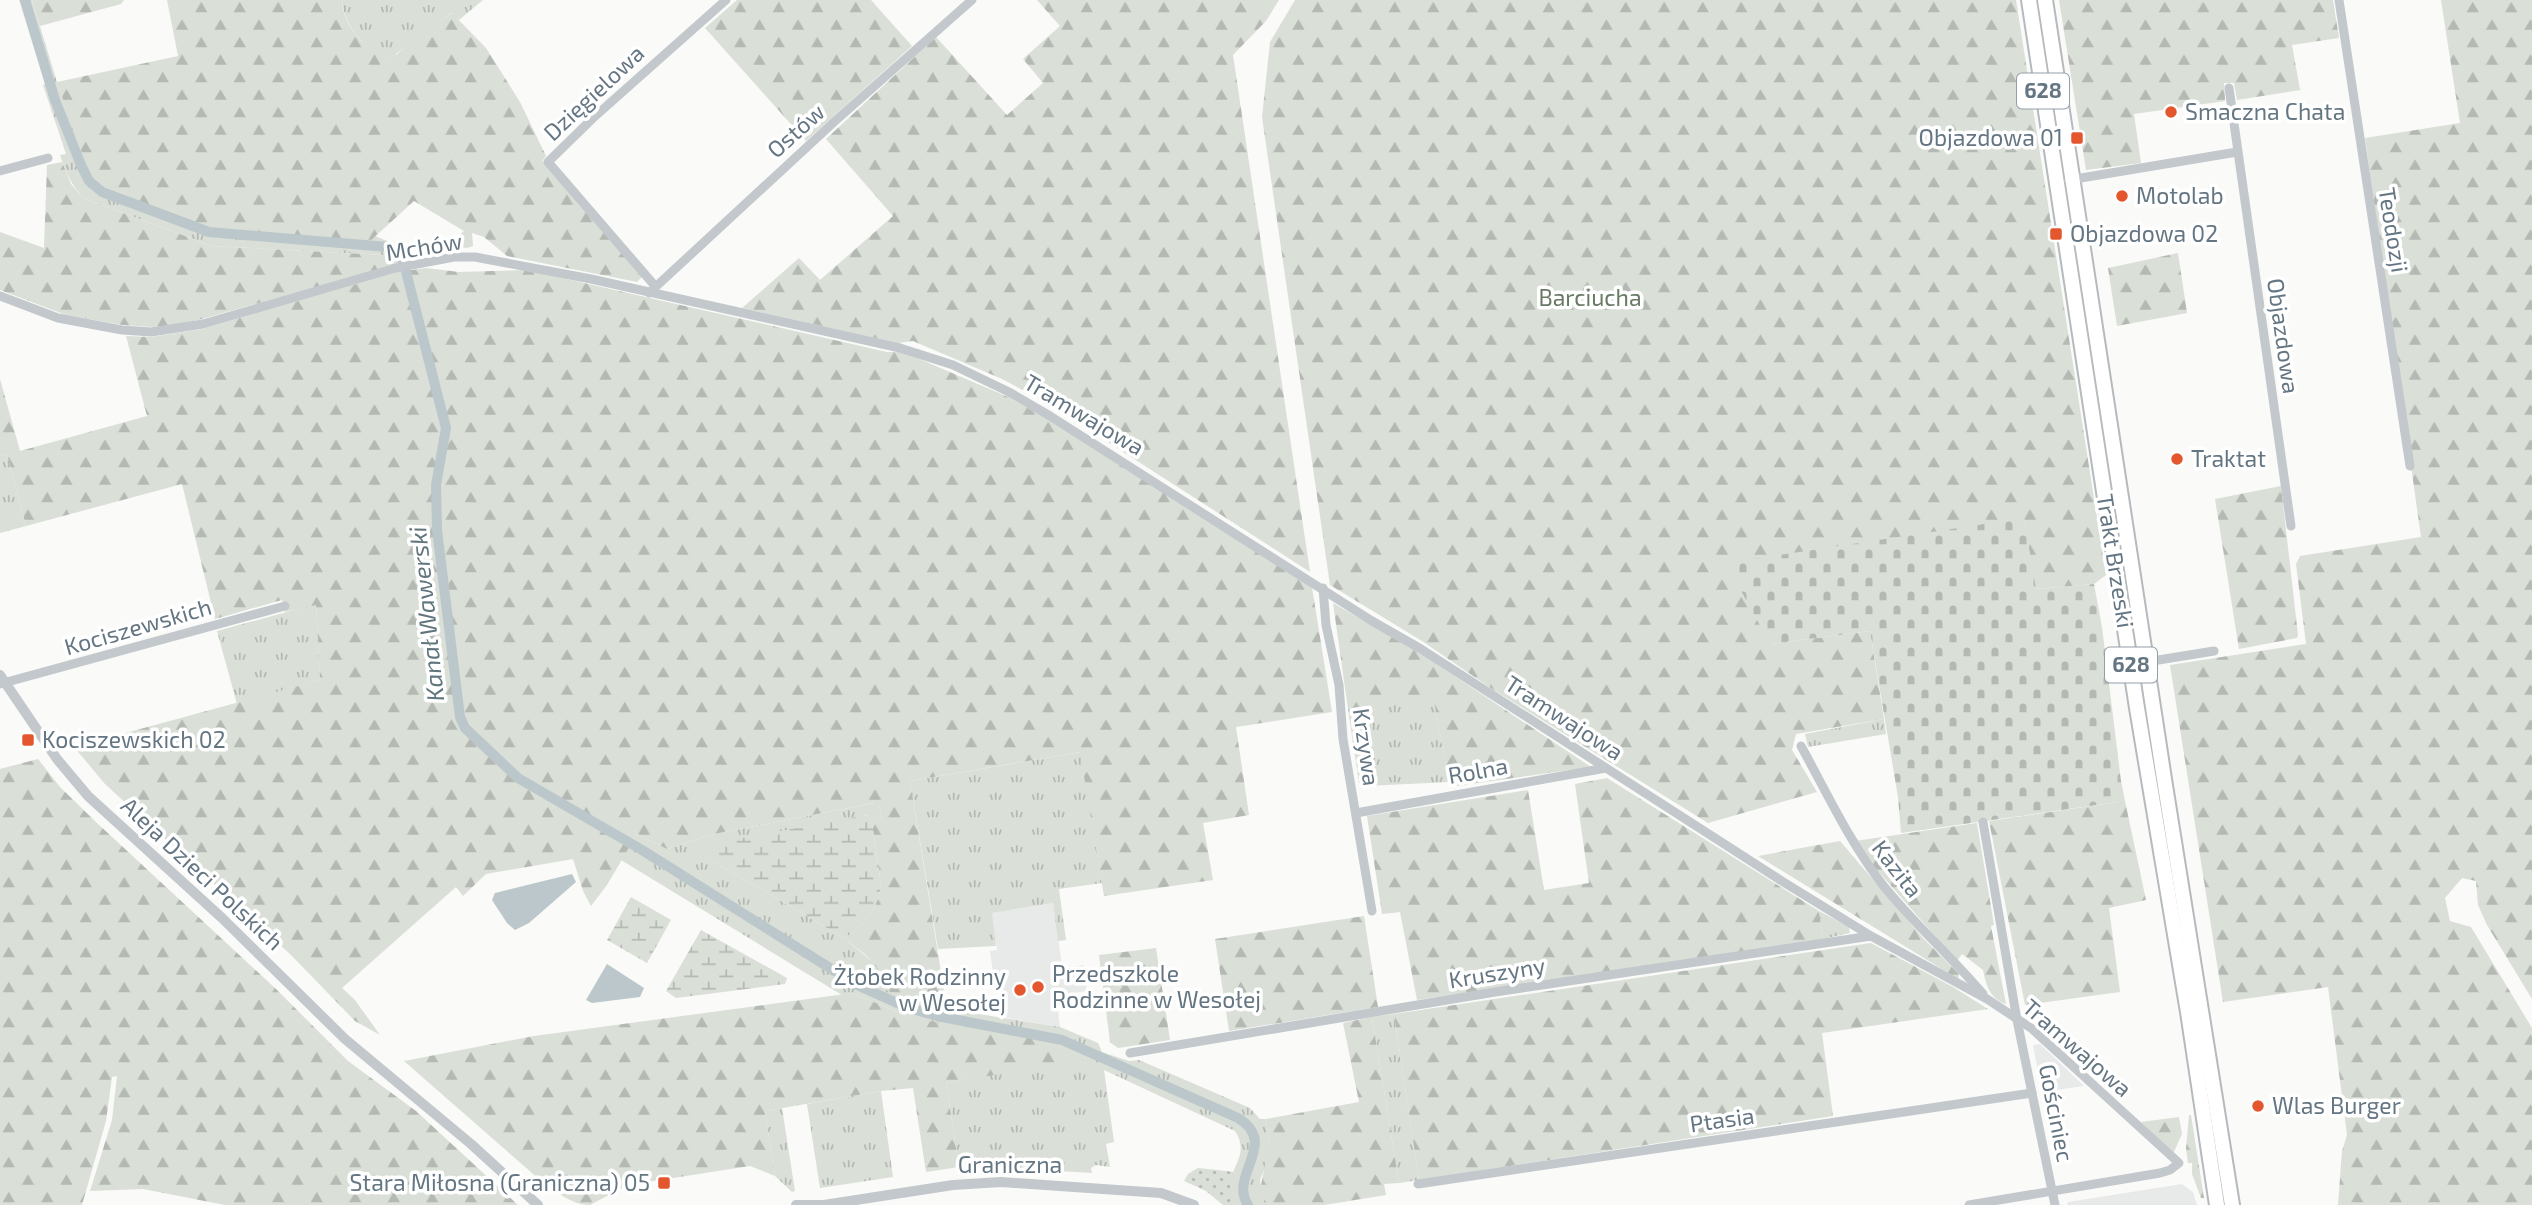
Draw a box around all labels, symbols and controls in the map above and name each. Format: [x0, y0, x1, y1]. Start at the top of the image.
street label: Dzięgielowa [537, 39, 649, 146]
road number: 628 [2017, 74, 2069, 108]
street label: Ostów [761, 97, 830, 163]
place label: Smaczna Chata [2185, 97, 2345, 125]
marker: Smaczna Chata [2163, 104, 2179, 120]
place label: Objazdowa 01 [1919, 123, 2063, 151]
marker: Objazdowa 01 [2069, 130, 2085, 146]
place label: Motolab [2136, 181, 2224, 209]
street label: Teodozji [2373, 185, 2415, 274]
marker: Motolab [2114, 188, 2130, 204]
place label: Objazdowa 02 [2070, 219, 2218, 247]
street label: Mchów [384, 226, 464, 266]
marker: Objazdowa 02 [2048, 226, 2064, 242]
street label: Objazdowa [2262, 276, 2306, 395]
park label: Barciucha [1538, 283, 1642, 311]
street label: Tramwajowa [1019, 367, 1150, 461]
place label: Traktat [2191, 444, 2266, 472]
marker: Traktat [2169, 451, 2185, 467]
street label: Trakt Brzeski [2092, 492, 2140, 630]
water label: Kanał Wawerski [402, 525, 449, 703]
street label: Kociszewskich [61, 592, 215, 660]
road number: 628 [2105, 648, 2157, 682]
street label: Tramwajowa [1500, 669, 1629, 766]
street label: Krzywa [1348, 706, 1386, 788]
place label: Kociszewskich 02 [42, 725, 226, 753]
marker: Kociszewskich 02 [20, 732, 36, 748]
street label: Rolna [1446, 751, 1510, 789]
street label: Aleja Dzieci Polskich [116, 791, 289, 956]
street label: Kazita [1867, 834, 1929, 903]
street label: Kruszyny [1447, 951, 1547, 993]
place label: Przedszkole Rodzinne w Wesołej [1052, 959, 1261, 1013]
place label: Żłobek Rodzinny w Wesołej [834, 962, 1006, 1016]
marker: Przedszkole Rodzinne w Wesołej [1030, 979, 1046, 995]
marker: Żłobek Rodzinny w Wesołej [1012, 982, 1028, 998]
street label: Tramwajowa [2018, 992, 2138, 1102]
street label: Gościniec [2034, 1062, 2080, 1164]
place label: Wlas Burger [2272, 1091, 2401, 1119]
marker: Wlas Burger [2250, 1098, 2266, 1114]
street label: Ptasia [1688, 1101, 1756, 1137]
street label: Graniczna [958, 1150, 1062, 1178]
place label: Stara Miłosna (Graniczna) 05 [350, 1168, 650, 1196]
marker: Stara Miłosna (Graniczna) 05 [656, 1175, 672, 1191]

